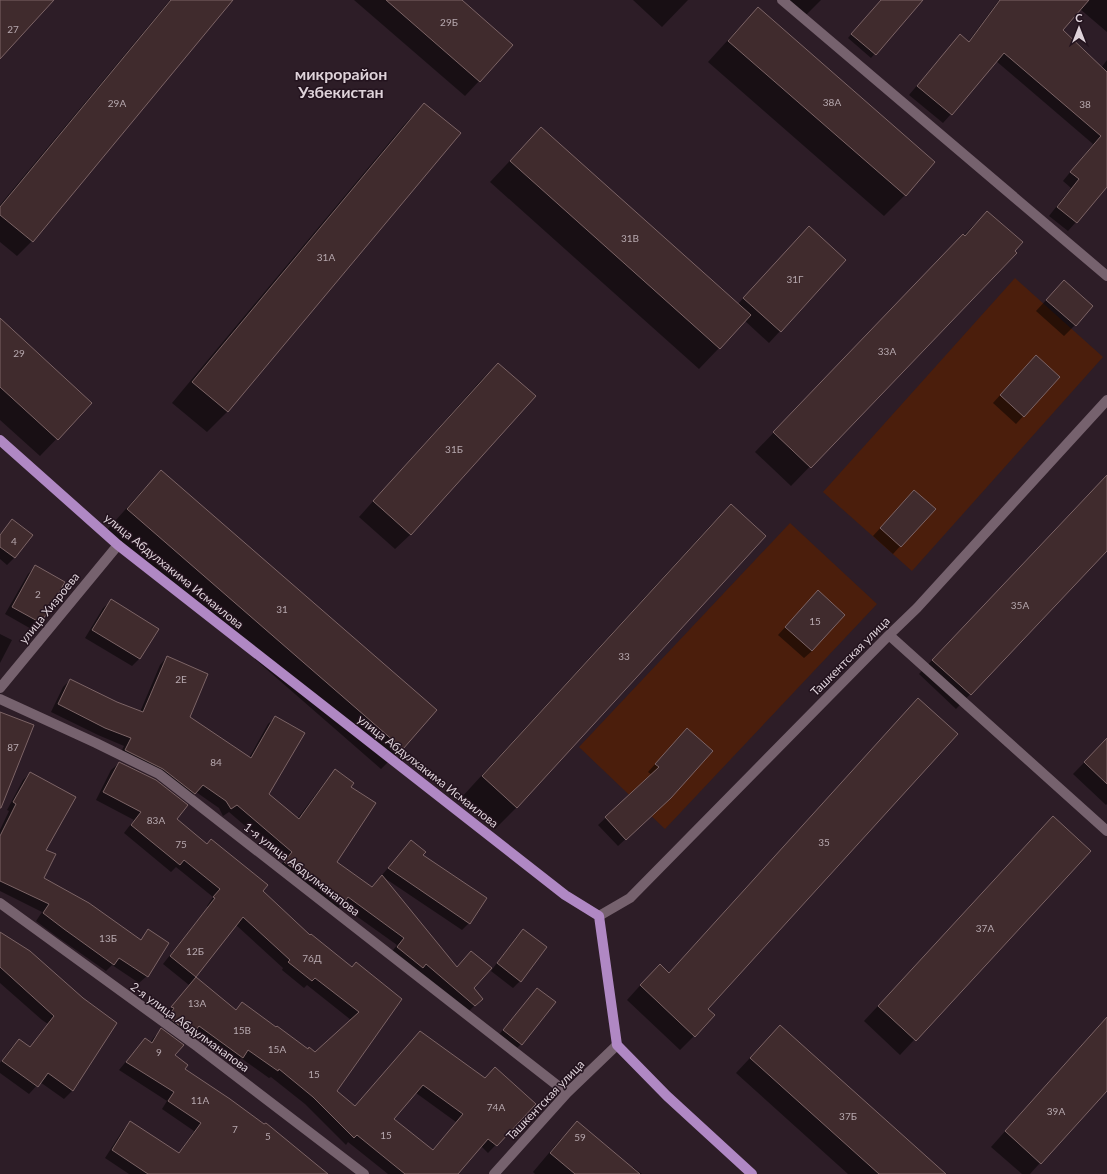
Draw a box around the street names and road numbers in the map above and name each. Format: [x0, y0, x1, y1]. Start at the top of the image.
street label: улица Абдулхакима Исмаилова [101, 510, 247, 632]
street label: улица Хизроева [16, 569, 82, 647]
street label: Ташкентская улица [807, 613, 893, 699]
street label: улица Абдулхакима Исмаилова [355, 711, 501, 831]
street label: 1-я улица Абдулманапова [241, 819, 363, 919]
street label: 2-я улица Абдулманапова [128, 979, 252, 1075]
street label: Ташкентская улица [503, 1057, 587, 1143]

